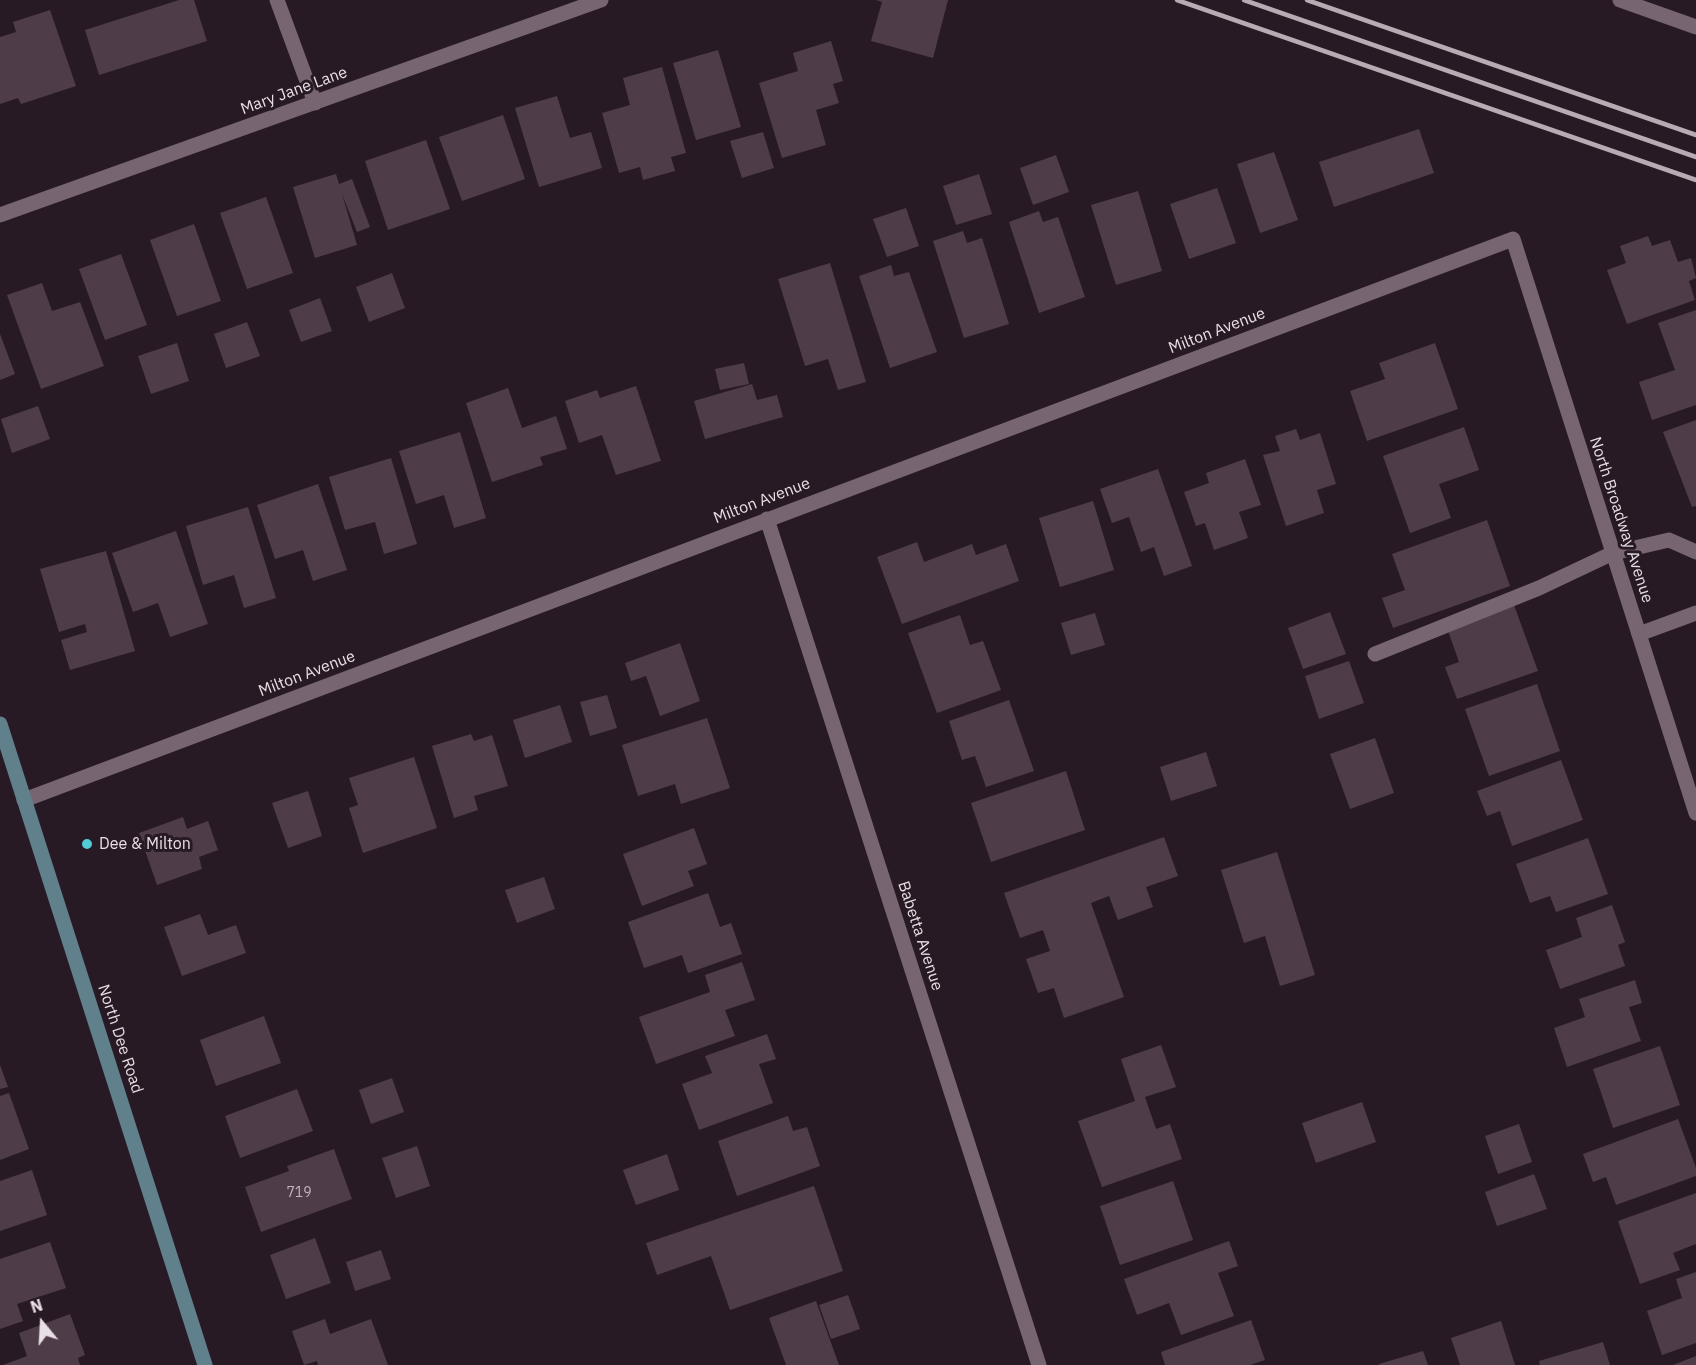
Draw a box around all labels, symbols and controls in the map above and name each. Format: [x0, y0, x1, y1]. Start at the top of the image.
street label: Mary Jane Lane [238, 63, 350, 119]
street label: Milton Avenue [1166, 304, 1268, 358]
street label: North Broadway Avenue [1585, 435, 1657, 605]
street label: Milton Avenue [711, 474, 813, 528]
street label: Milton Avenue [256, 647, 358, 701]
place label: Dee & Milton [99, 834, 191, 854]
marker: Dee & Milton [80, 837, 94, 851]
street label: Babetta Avenue [893, 879, 947, 993]
street label: North Dee Road [93, 982, 147, 1096]
house number: 719 [286, 1185, 312, 1201]
north arrow [12, 1293, 72, 1353]
text: N [28, 1295, 45, 1317]

